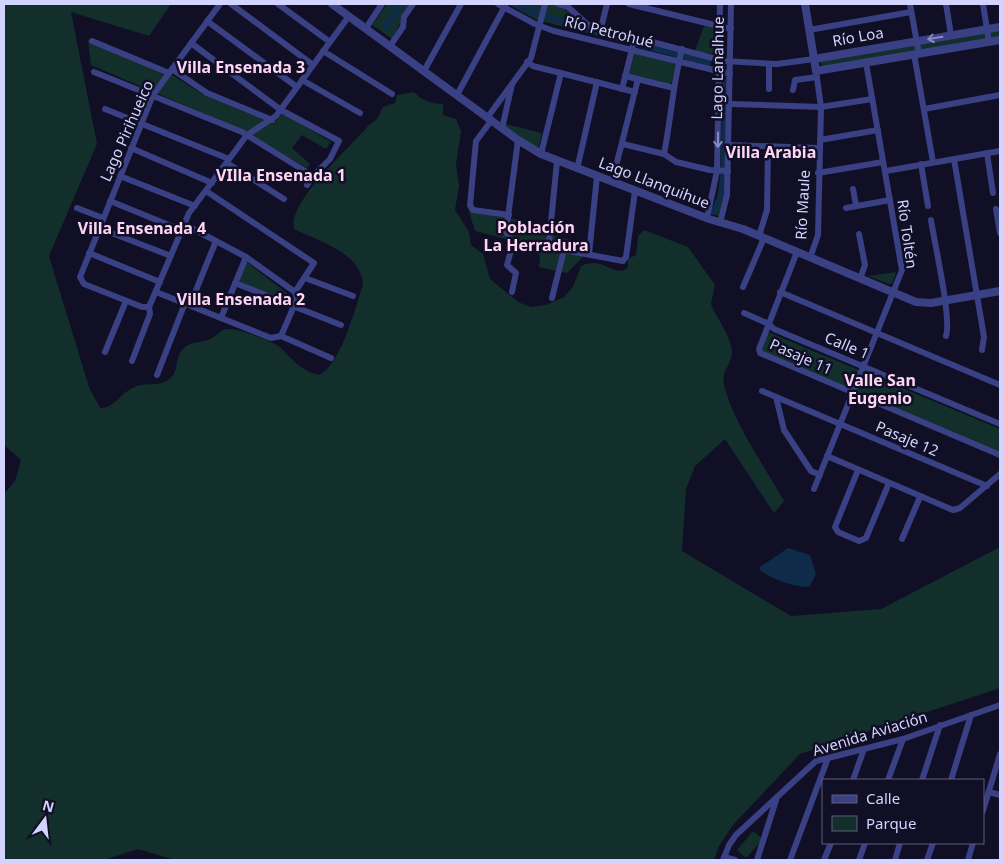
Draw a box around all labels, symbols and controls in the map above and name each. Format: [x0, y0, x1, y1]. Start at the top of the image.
street label: Río Petrohué [563, 10, 656, 52]
street label: Lago Lanalhue [706, 16, 728, 120]
street label: Río Loa [831, 22, 885, 50]
one-way arrow [927, 33, 943, 43]
district label: Villa Ensenada 3 [177, 56, 305, 78]
street label: Lago Pirihueico [95, 77, 157, 184]
one-way arrow [713, 132, 722, 148]
district label: Villa Arabia [726, 141, 816, 163]
street label: Lago Llanquihue [596, 152, 713, 212]
district label: VIlla Ensenada 1 [216, 164, 346, 186]
street label: Río Maule [790, 170, 814, 240]
street label: Río Toltén [893, 198, 923, 270]
district label: Población La Herradura [484, 216, 588, 256]
district label: Villa Ensenada 4 [78, 217, 206, 239]
district label: Villa Ensenada 2 [177, 288, 305, 310]
street label: Calle 1 [822, 327, 873, 363]
street label: Pasaje 11 [767, 333, 836, 379]
district label: Valle San Eugenio [844, 369, 916, 409]
street label: Pasaje 12 [873, 416, 942, 460]
street label: Avenida Aviación [810, 706, 930, 760]
legend [822, 779, 984, 844]
text: Calle [866, 788, 900, 808]
north arrow [20, 794, 70, 844]
text: N [41, 795, 56, 817]
text: Parque [866, 813, 916, 833]

